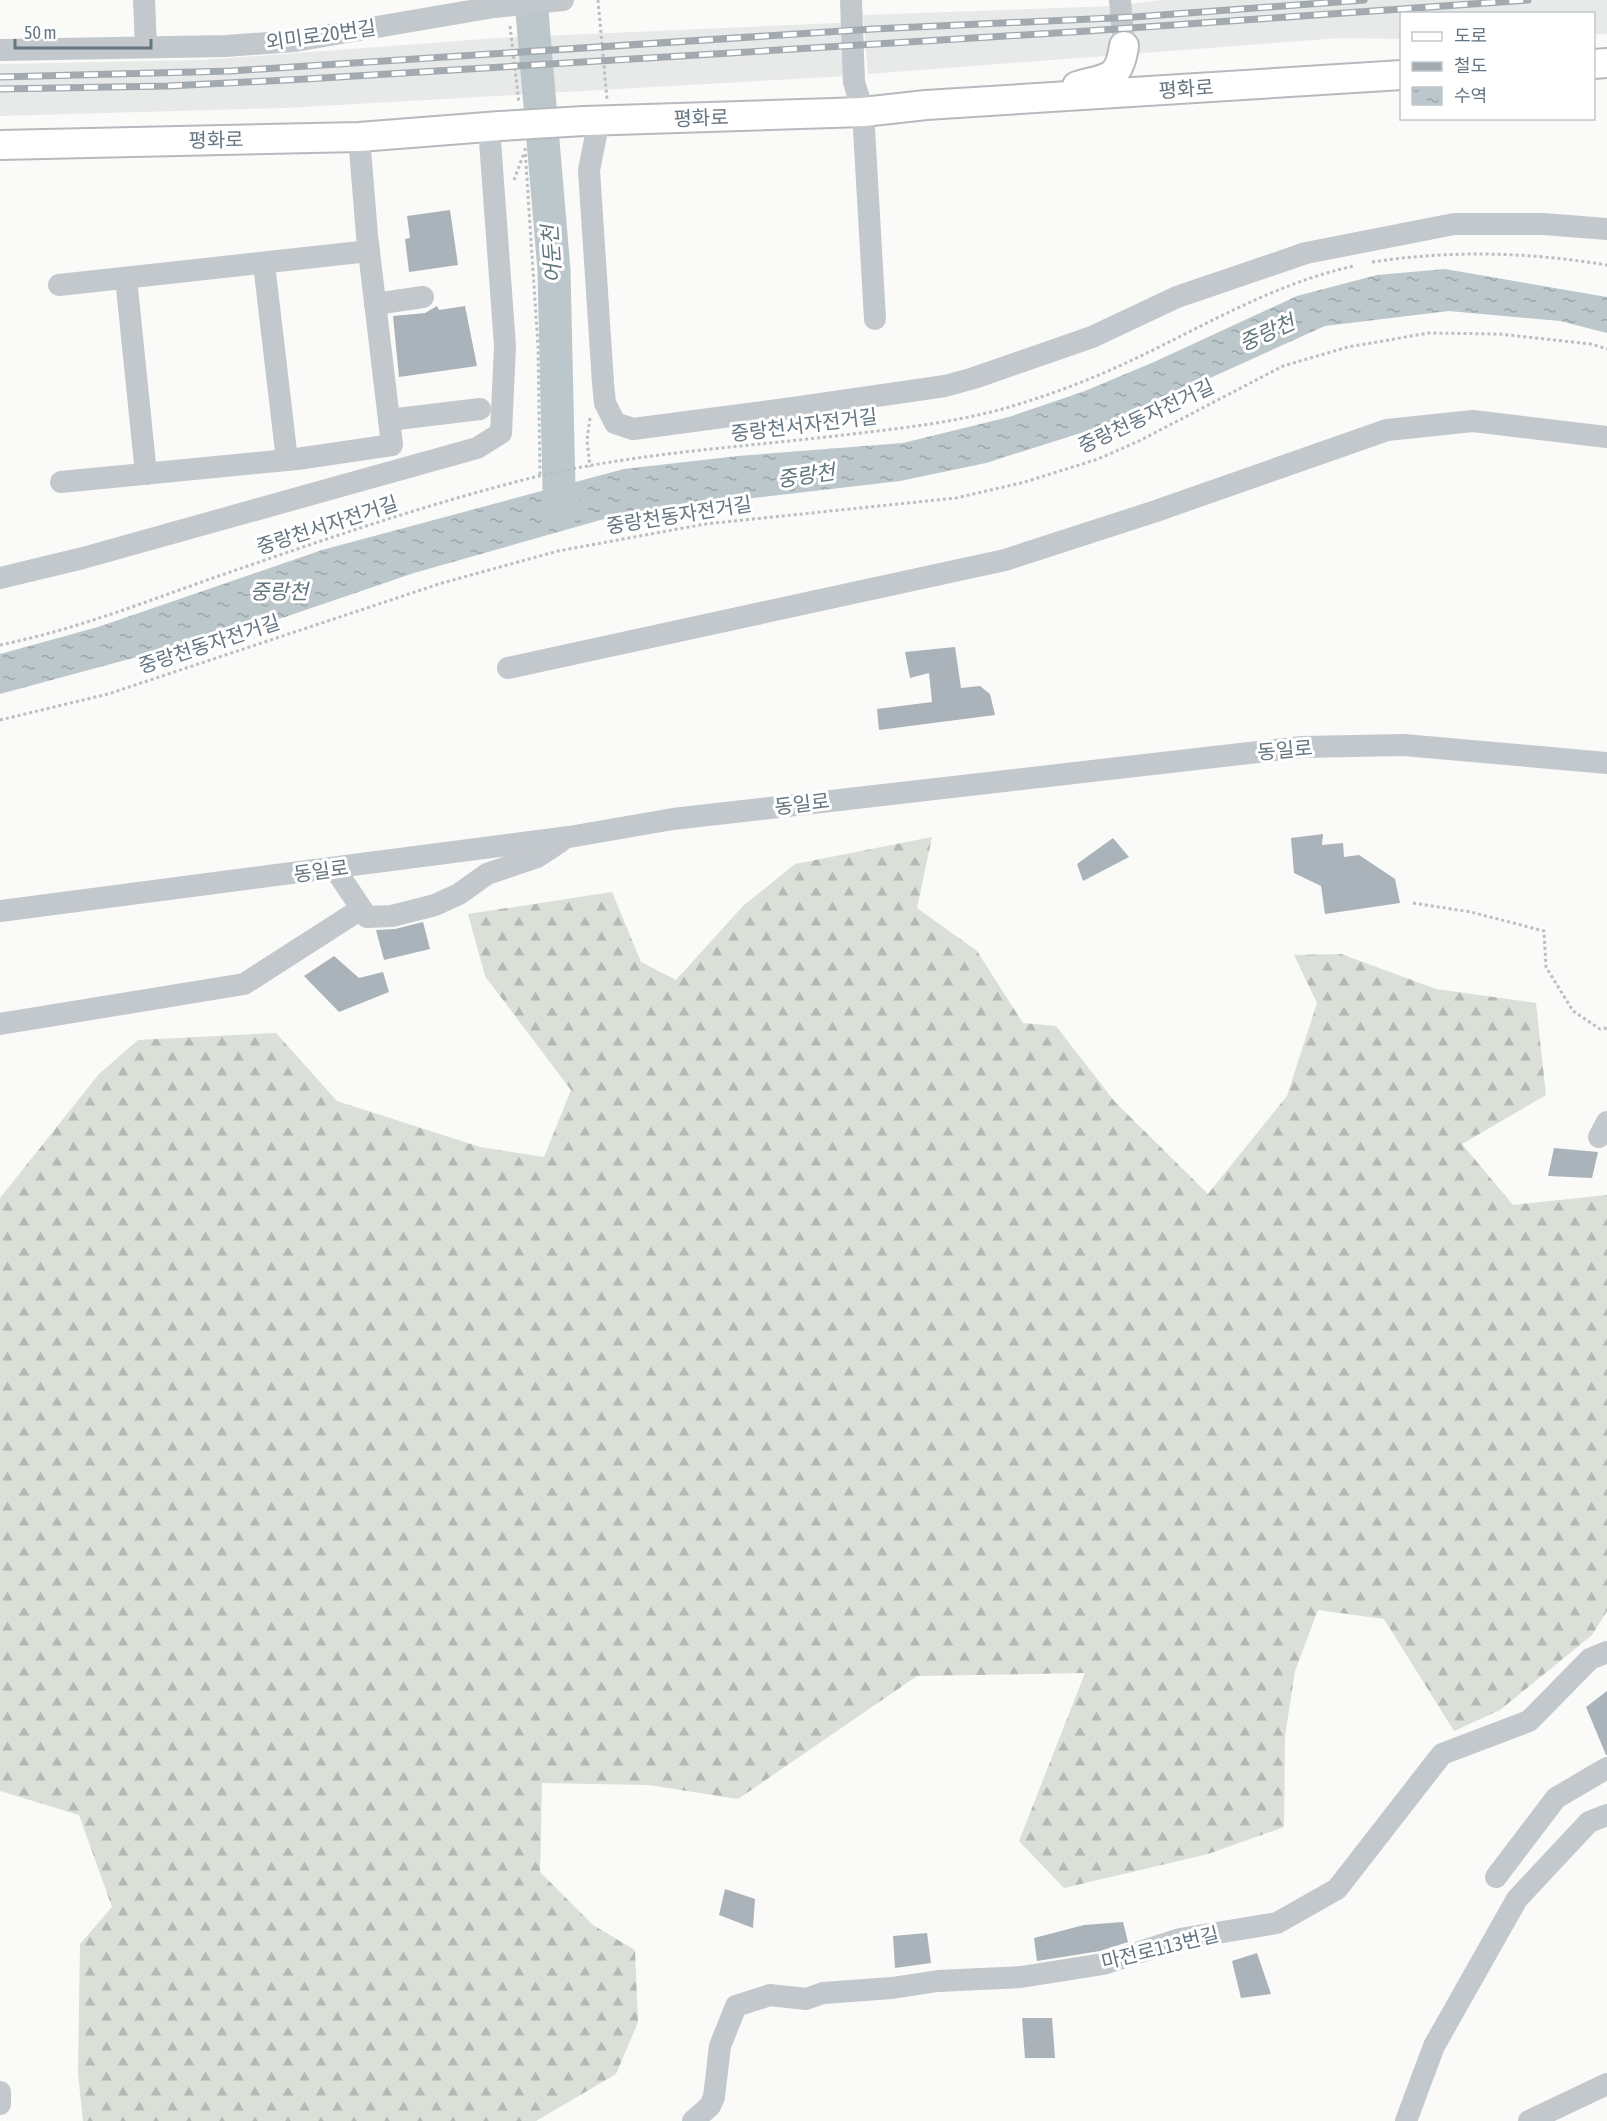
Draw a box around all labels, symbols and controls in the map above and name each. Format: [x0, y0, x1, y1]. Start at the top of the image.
scale bar [15, 12, 152, 50]
legend [1400, 12, 1595, 120]
street label: 외미로20번길 [264, 15, 377, 54]
text: 50 m [24, 22, 56, 43]
text: 도로 [1454, 25, 1487, 46]
text: 철도 [1454, 55, 1487, 76]
street label: 평화로 [1158, 75, 1214, 102]
text: 수역 [1454, 85, 1487, 106]
street label: 평화로 [673, 105, 729, 130]
street label: 평화로 [188, 128, 244, 151]
water label: 어둔천 [537, 222, 565, 284]
water label: 중랑천 [1235, 308, 1300, 355]
street label: 중랑천동자전거길 [1074, 374, 1217, 457]
street label: 중랑천서자전거길 [729, 404, 878, 445]
water label: 중랑천 [775, 459, 839, 491]
street label: 중랑천서자전거길 [253, 491, 400, 558]
street label: 중랑천동자전거길 [604, 492, 753, 537]
water label: 중랑천 [250, 579, 311, 603]
street label: 중랑천동자전거길 [135, 610, 282, 677]
street label: 동일로 [1256, 736, 1313, 763]
street label: 동일로 [773, 789, 831, 818]
street label: 동일로 [292, 855, 350, 886]
street label: 마전로113번길 [1099, 1922, 1221, 1973]

